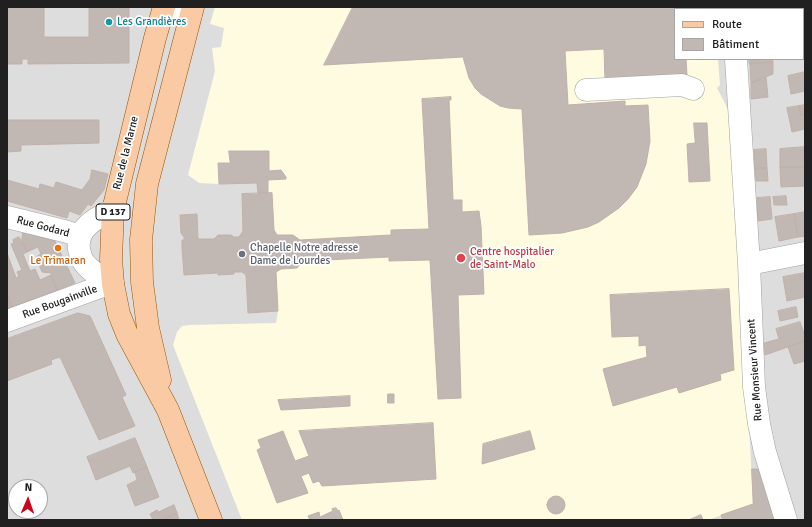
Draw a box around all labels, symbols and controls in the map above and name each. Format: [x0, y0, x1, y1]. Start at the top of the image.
legend [674, 8, 804, 60]
place label: Les Grandières [117, 15, 186, 29]
marker: Les Grandières [104, 17, 114, 27]
text: Route [712, 17, 742, 32]
text: Bâtiment [712, 37, 759, 52]
street label: Rue de la Marne [110, 115, 142, 191]
road number: D 137 [96, 204, 130, 220]
street label: Rue Godard [15, 214, 71, 240]
place label: Chapelle Notre adresse Dame de Lourdes [250, 241, 358, 267]
marker: Le Trimaran [53, 243, 63, 253]
place label: Centre hospitalier de Saint-Malo [470, 245, 554, 271]
marker: Chapelle Notre adresse Dame de Lourdes [237, 249, 247, 259]
marker: Centre hospitalier de Saint-Malo [455, 252, 467, 264]
place label: Le Trimaran [30, 254, 86, 268]
street label: Rue Bougainville [21, 282, 99, 322]
street label: Rue Monsieur Vincent [745, 318, 765, 422]
north arrow [8, 479, 48, 519]
text: N [24, 481, 32, 494]

